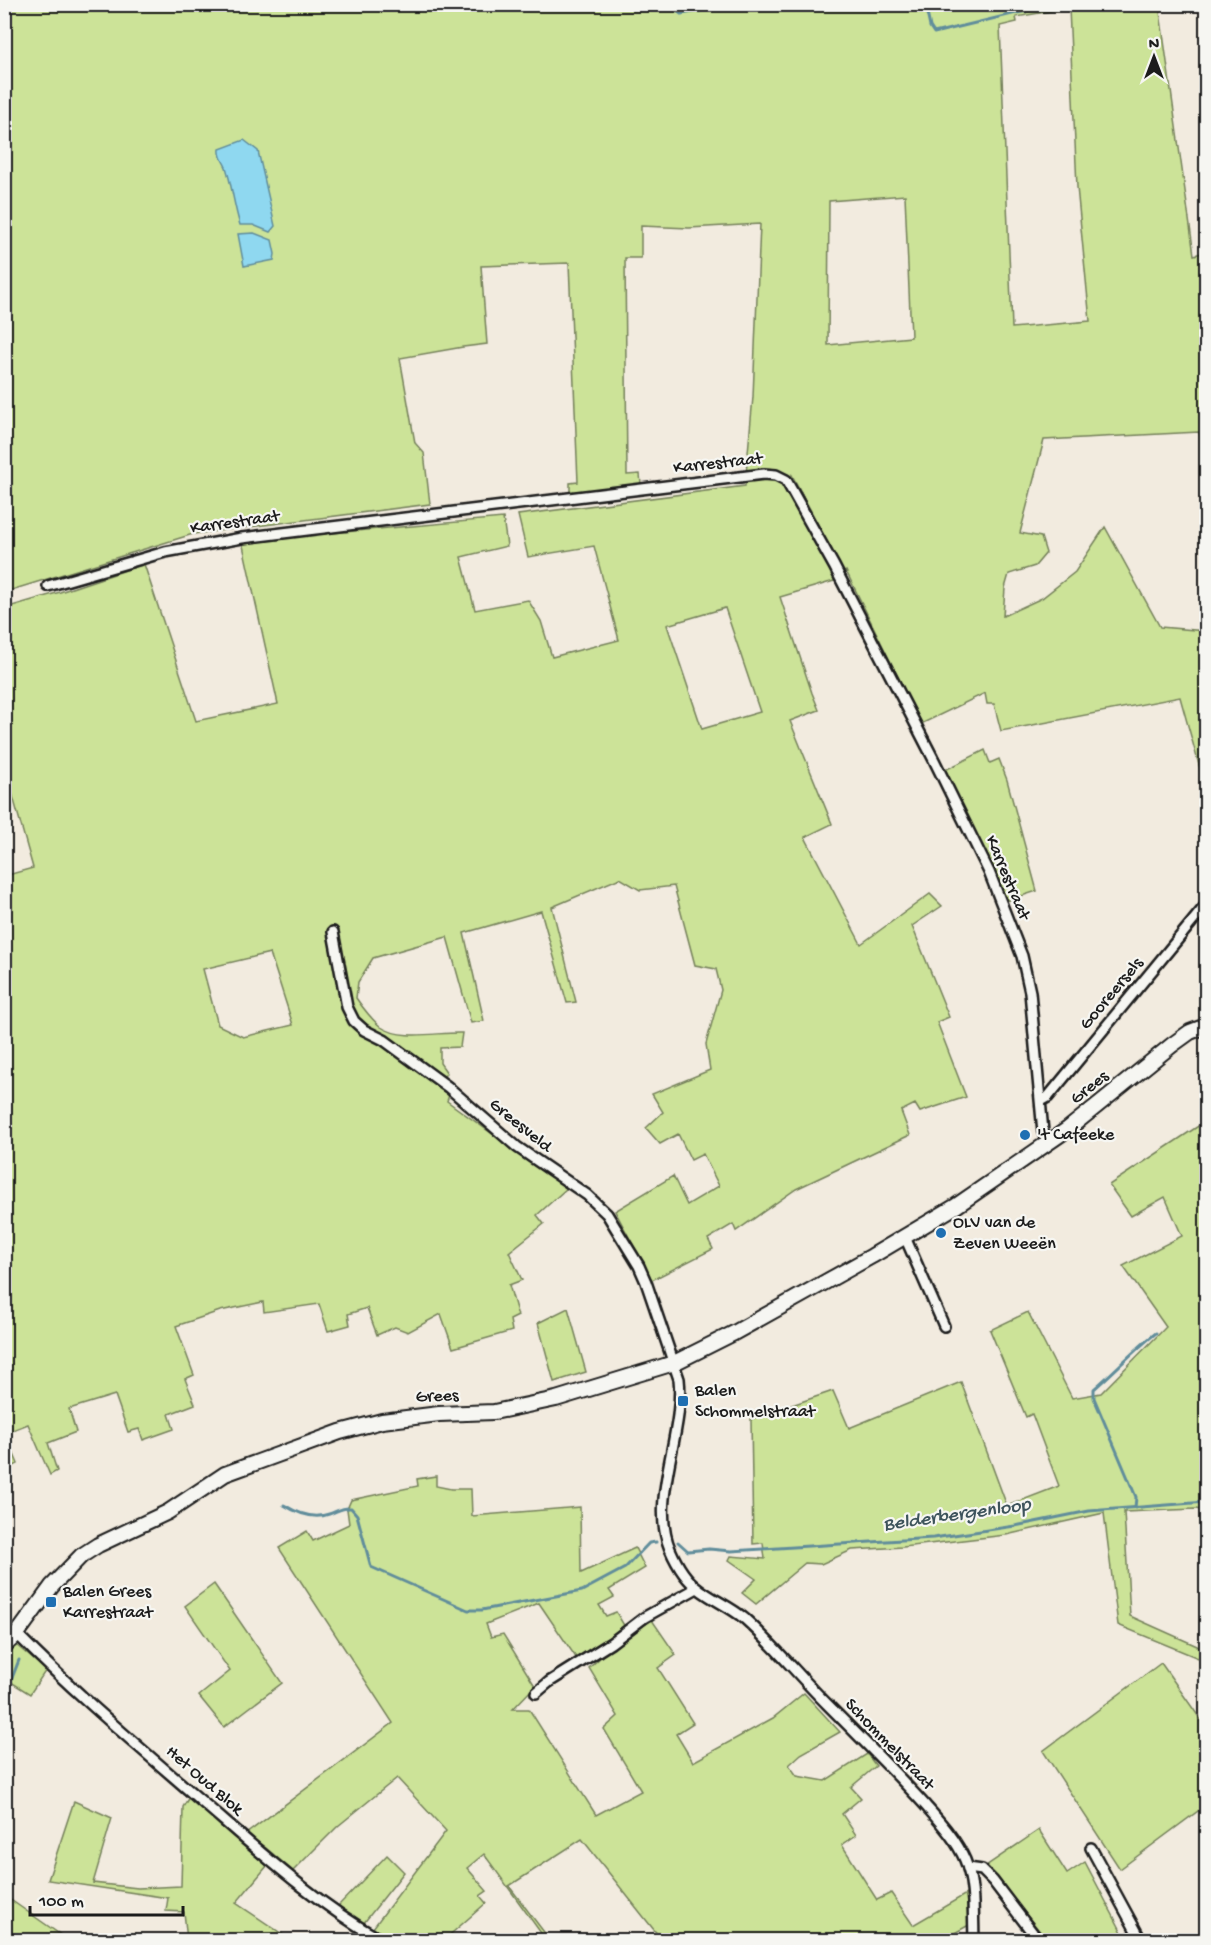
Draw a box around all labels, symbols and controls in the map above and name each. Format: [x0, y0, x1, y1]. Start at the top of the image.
north arrow [1124, 27, 1184, 87]
text: N [1149, 36, 1160, 55]
street label: Karrestraat [672, 449, 765, 479]
street label: Karrestraat [189, 506, 282, 540]
street label: Karrestraat [980, 833, 1035, 925]
street label: Gooreersels [1076, 953, 1149, 1034]
street label: Grees [1067, 1065, 1114, 1110]
street label: Greesveld [484, 1094, 557, 1159]
place label: 't Cafeeke [1037, 1125, 1115, 1146]
marker: 't Cafeeke [1018, 1128, 1032, 1142]
place label: OLV van de Zeven Weeën [953, 1213, 1056, 1255]
marker: OLV van de Zeven Weeën [934, 1226, 948, 1240]
place label: Balen Schommelstraat [694, 1381, 817, 1423]
street label: Grees [415, 1386, 460, 1408]
marker: Balen Schommelstraat [676, 1394, 690, 1408]
water label: Belderbergenloop [882, 1494, 1033, 1538]
place label: Balen Grees Karrestraat [62, 1582, 154, 1624]
marker: Balen Grees Karrestraat [44, 1595, 58, 1609]
street label: Schommelstraat [840, 1695, 939, 1797]
street label: Het Oud Blok [161, 1742, 249, 1822]
scale bar [30, 1879, 183, 1917]
text: 100 m [38, 1892, 84, 1913]

